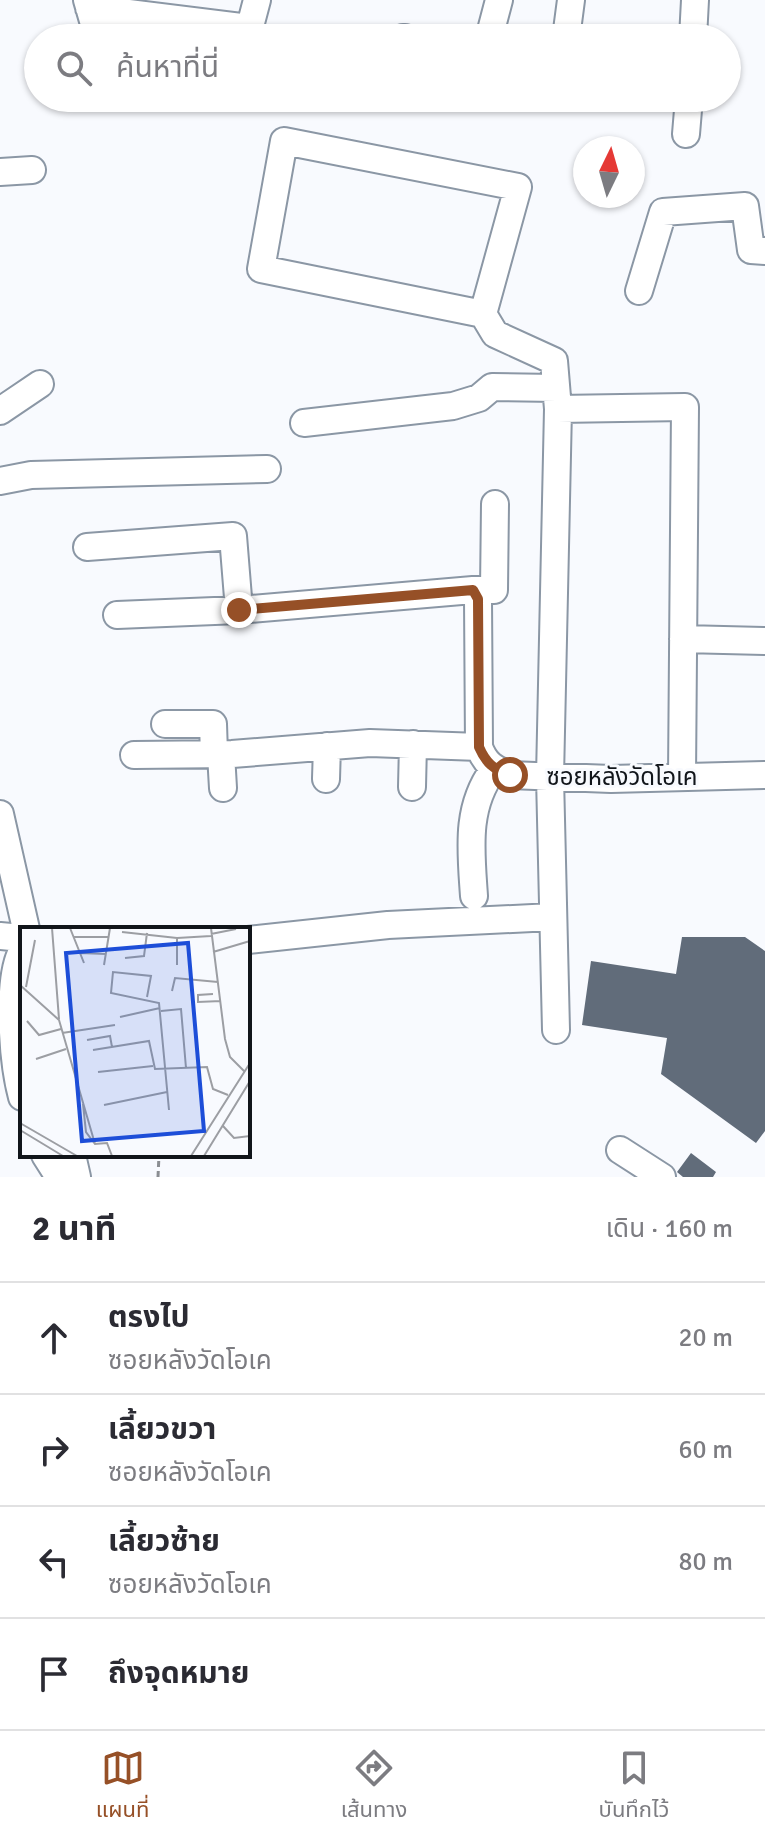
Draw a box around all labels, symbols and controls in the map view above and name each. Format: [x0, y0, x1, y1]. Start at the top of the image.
search box [24, 24, 741, 112]
icon: search [52, 46, 96, 90]
text: ค้นหาที่นี่ [116, 49, 219, 86]
north arrow [573, 136, 645, 208]
route end [221, 592, 257, 628]
route start [492, 757, 528, 793]
street label: ซอยหลังวัดโอเค [546, 762, 698, 792]
inset map [20, 927, 250, 1157]
text: 2 นาที [32, 1208, 117, 1250]
text: เดิน · 160 m [606, 1213, 733, 1245]
text: ตรงไป [108, 1299, 190, 1336]
icon: ahead [32, 1316, 76, 1360]
text: 20 m [678, 1322, 733, 1354]
text: ซอยหลังวัดโอเค [108, 1345, 272, 1377]
text: เลี้ยวขวา [108, 1411, 216, 1448]
icon: right [32, 1428, 76, 1472]
text: 60 m [678, 1434, 733, 1466]
text: ซอยหลังวัดโอเค [108, 1457, 272, 1489]
text: เลี้ยวซ้าย [108, 1523, 220, 1560]
icon: left [32, 1540, 76, 1584]
text: 80 m [678, 1546, 733, 1578]
text: ซอยหลังวัดโอเค [108, 1569, 272, 1601]
icon: arrive [32, 1652, 76, 1696]
text: ถึงจุดหมาย [108, 1655, 249, 1692]
tab: แผนที่ [96, 1746, 149, 1827]
tab: เส้นทาง [341, 1746, 407, 1827]
tab: บันทึกไว้ [599, 1746, 669, 1827]

